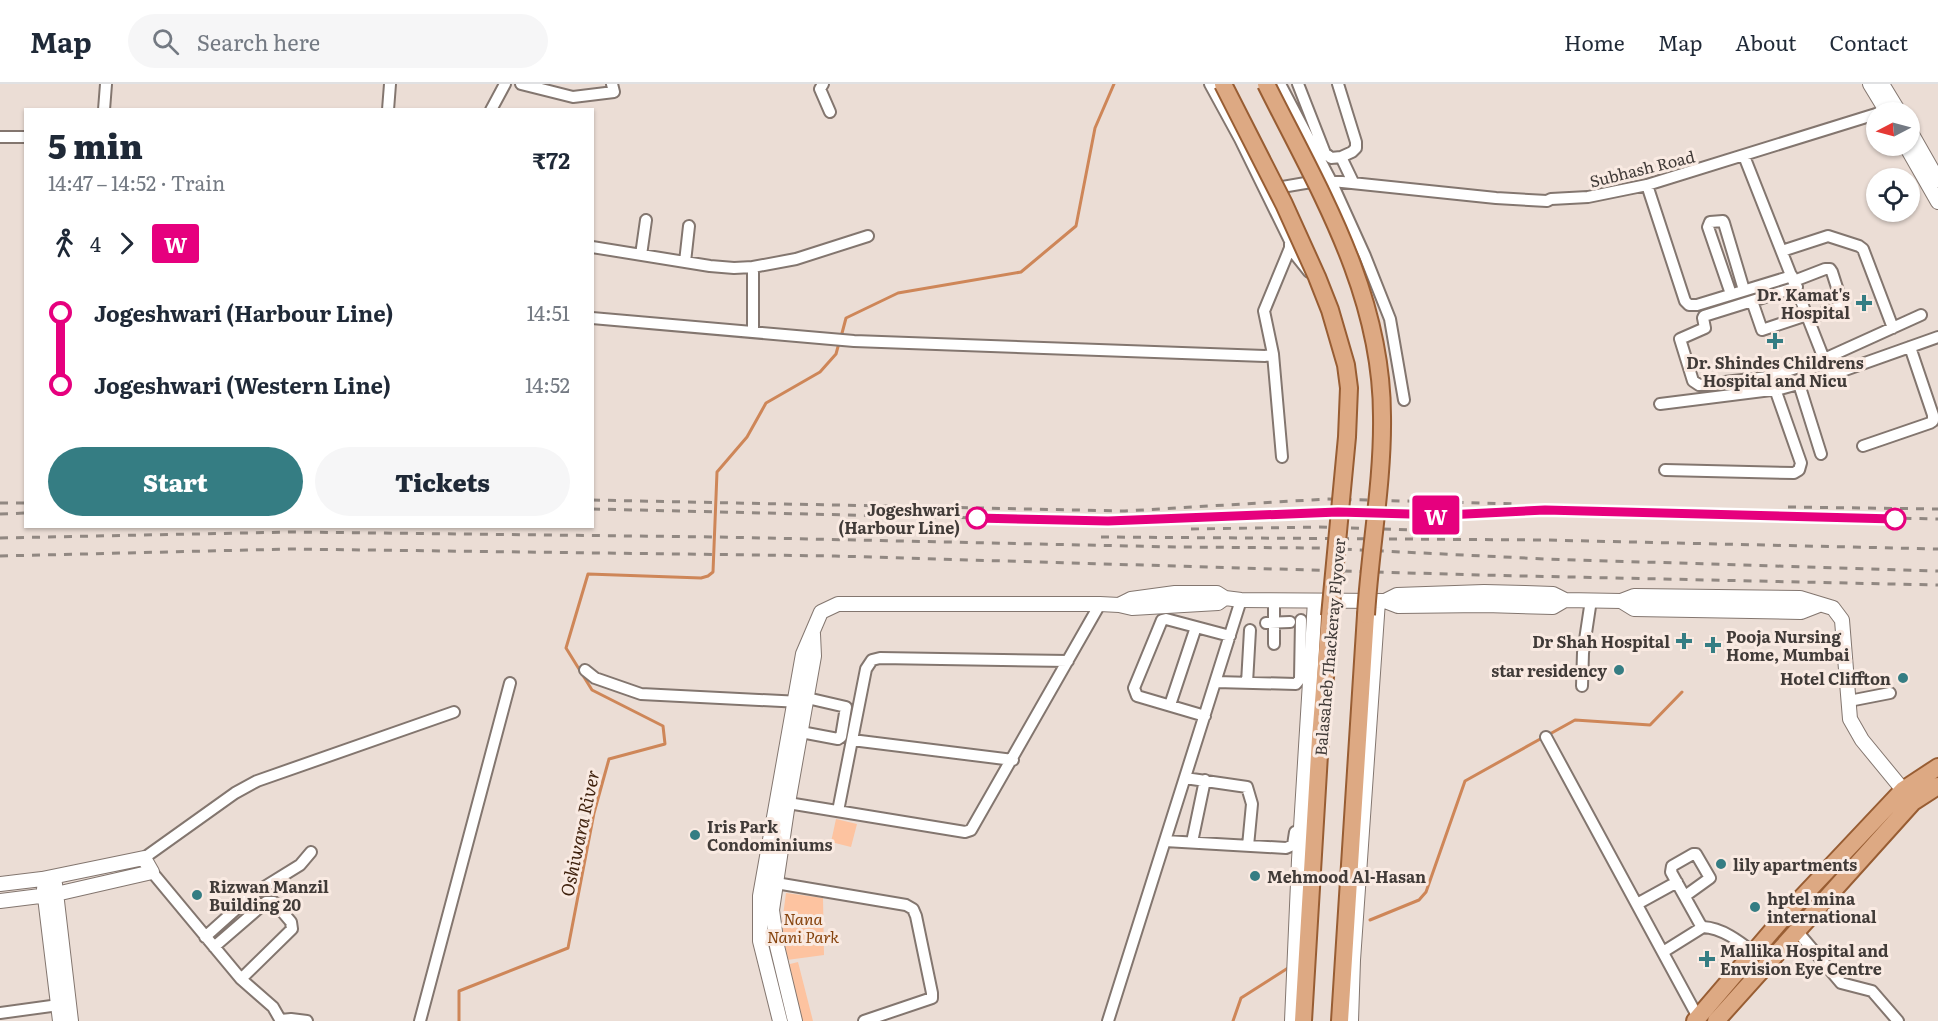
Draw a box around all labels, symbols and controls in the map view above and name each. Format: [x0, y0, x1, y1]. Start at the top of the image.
search box [128, 14, 548, 68]
text: Map [30, 20, 92, 62]
icon: search [149, 25, 182, 58]
text: Search here [197, 25, 320, 58]
text: Home [1564, 26, 1625, 57]
text: Map [1658, 26, 1702, 57]
text: About [1735, 26, 1797, 57]
text: Contact [1830, 26, 1908, 57]
north arrow [1866, 102, 1920, 156]
map controls [1866, 102, 1920, 222]
text: 5 min [48, 120, 143, 169]
text: ₹72 [532, 143, 570, 176]
street label: Subhash Road [1587, 143, 1697, 193]
text: 14:47 – 14:52 · Train [48, 167, 225, 197]
button: locate [1866, 168, 1920, 222]
icon: walk [48, 227, 81, 260]
icon: forward [110, 227, 143, 260]
text: 4 [90, 228, 101, 258]
text: W [164, 228, 187, 259]
place label: Dr. Kamat's Hospital [1757, 282, 1850, 324]
marker: Dr. Kamat's Hospital [1855, 294, 1873, 312]
text: Jogeshwari (Harbour Line) [94, 296, 393, 329]
text: 14:51 [527, 297, 570, 327]
marker: Dr. Shindes Childrens Hospital and Nicu [1766, 332, 1784, 350]
place label: Dr. Shindes Childrens Hospital and Nicu [1686, 350, 1864, 392]
text: Jogeshwari (Western Line) [94, 368, 391, 401]
text: 14:52 [525, 369, 570, 399]
button: Start [48, 447, 303, 516]
button: Tickets [315, 447, 570, 516]
line badge: W [1416, 496, 1456, 534]
place label: Jogeshwari (Harbour Line) [838, 497, 960, 539]
text: W [1424, 500, 1448, 531]
marker: Jogeshwari (Harbour Line) [966, 507, 988, 529]
unlabelled marker [1884, 508, 1906, 530]
street label: Balasaheb Thackeray Flyover [1308, 537, 1351, 757]
place label: Pooja Nursing Home, Mumbai [1726, 624, 1850, 666]
place label: Dr Shah Hospital [1532, 629, 1670, 653]
marker: Dr Shah Hospital [1675, 632, 1693, 650]
marker: Pooja Nursing Home, Mumbai [1704, 636, 1722, 654]
place label: star residency [1491, 658, 1607, 682]
marker: star residency [1612, 663, 1626, 677]
place label: Hotel Cliffton [1780, 666, 1891, 690]
marker: Hotel Cliffton [1896, 671, 1910, 685]
water label: Oshiwara River [552, 767, 606, 899]
place label: Iris Park Condominiums [707, 814, 833, 856]
marker: Iris Park Condominiums [688, 828, 702, 842]
place label: lily apartments [1733, 852, 1857, 876]
marker: lily apartments [1714, 857, 1728, 871]
place label: Mehmood Al-Hasan [1267, 864, 1426, 888]
marker: Mehmood Al-Hasan [1248, 869, 1262, 883]
place label: Rizwan Manzil Building 20 [209, 874, 329, 916]
place label: hptel mina international [1767, 886, 1877, 928]
marker: Rizwan Manzil Building 20 [190, 888, 204, 902]
marker: hptel mina international [1748, 900, 1762, 914]
park label: Nana Nani Park [767, 906, 839, 948]
place label: Mallika Hospital and Envision Eye Centre [1720, 938, 1889, 980]
marker: Mallika Hospital and Envision Eye Centre [1698, 950, 1716, 968]

